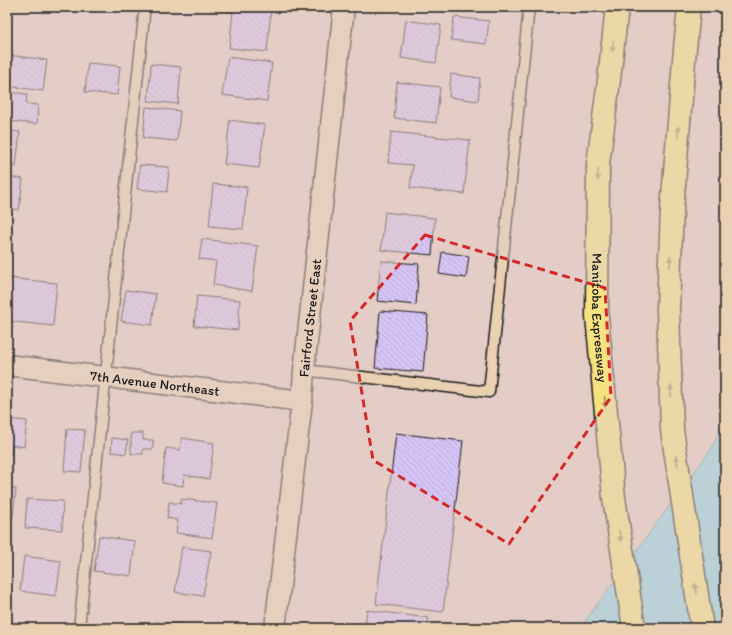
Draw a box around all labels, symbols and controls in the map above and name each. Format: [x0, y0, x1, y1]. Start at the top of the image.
one-way arrow [610, 40, 616, 52]
one-way arrow [675, 126, 682, 138]
one-way arrow [595, 169, 601, 182]
street label: Manitoba Expressway [588, 253, 611, 384]
one-way arrow [667, 255, 673, 268]
street label: Fairford Street East [296, 258, 325, 378]
street label: 7th Avenue Northeast [89, 367, 221, 400]
one-way arrow [667, 385, 674, 398]
one-way arrow [602, 396, 608, 409]
one-way arrow [674, 455, 680, 467]
one-way arrow [617, 530, 623, 542]
one-way arrow [693, 583, 699, 596]

